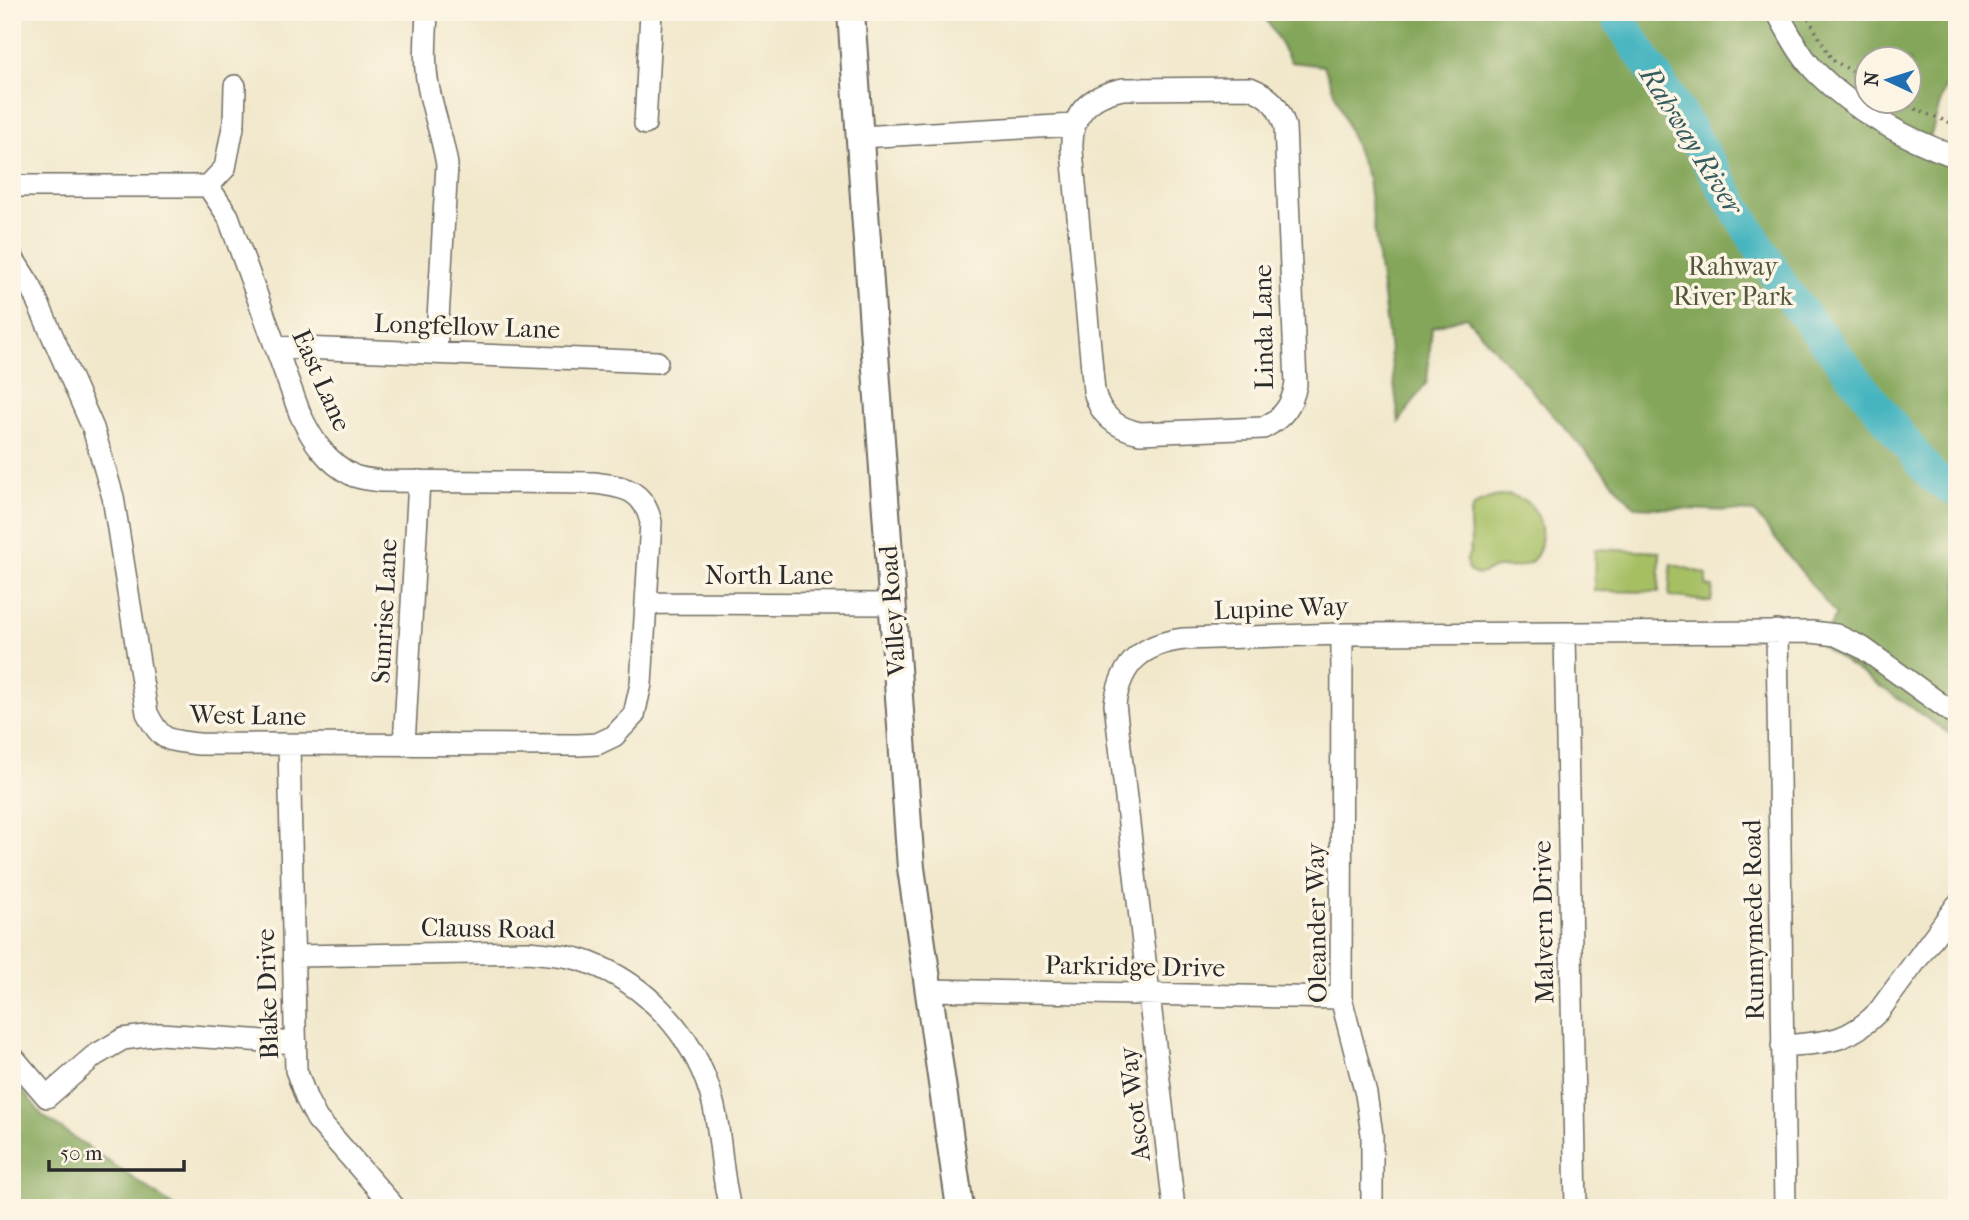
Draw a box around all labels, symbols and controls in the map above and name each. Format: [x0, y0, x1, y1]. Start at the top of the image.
north arrow [1854, 46, 1924, 116]
water label: Rahway River [1632, 58, 1751, 222]
text: N [1861, 70, 1884, 87]
park label: Rahway River Park [1673, 251, 1793, 312]
street label: Linda Lane [1247, 264, 1280, 390]
street label: Longfellow Lane [373, 308, 561, 345]
street label: East Lane [285, 325, 358, 436]
street label: Sunrise Lane [365, 537, 404, 684]
street label: Valley Road [872, 544, 913, 679]
street label: North Lane [705, 560, 833, 591]
street label: Lupine Way [1213, 591, 1350, 626]
street label: West Lane [188, 699, 307, 732]
street label: Runnymede Road [1736, 818, 1771, 1021]
street label: Malvern Drive [1527, 840, 1560, 1004]
street label: Oleander Way [1300, 841, 1333, 1003]
street label: Clauss Road [421, 912, 556, 945]
street label: Blake Drive [250, 928, 285, 1060]
street label: Parkridge Drive [1045, 949, 1226, 984]
street label: Ascot Way [1112, 1044, 1157, 1164]
scale bar [49, 1129, 184, 1173]
text: 50 m [60, 1141, 103, 1165]

